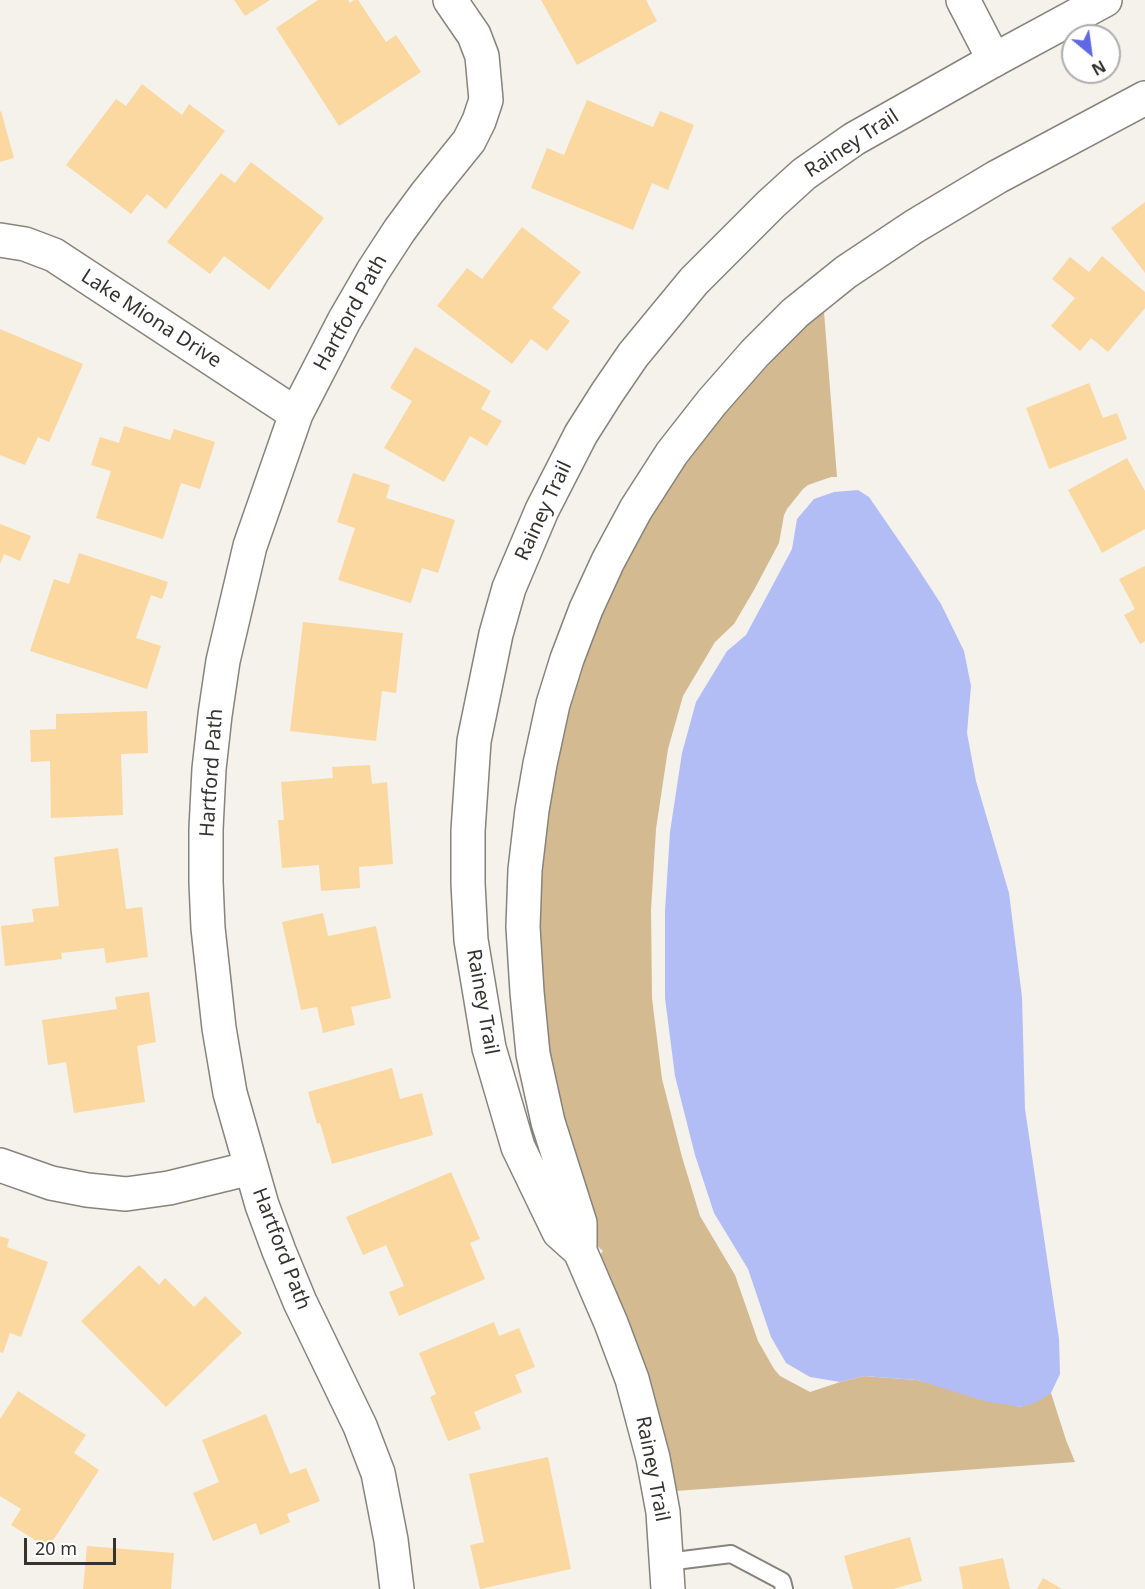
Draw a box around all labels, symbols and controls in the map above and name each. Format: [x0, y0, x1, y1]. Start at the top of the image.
north arrow [1061, 24, 1121, 84]
text: N [1088, 55, 1110, 81]
street label: Rainey Trail [801, 105, 903, 183]
street label: Hartford Path [309, 251, 393, 375]
street label: Lake Miona Drive [76, 265, 226, 373]
street label: Rainey Trail [511, 457, 577, 565]
street label: Hartford Path [196, 708, 228, 838]
street label: Rainey Trail [461, 947, 503, 1057]
street label: Hartford Path [247, 1185, 315, 1313]
street label: Rainey Trail [630, 1414, 674, 1524]
scale bar [27, 1526, 118, 1564]
text: 20 m [35, 1536, 77, 1560]

